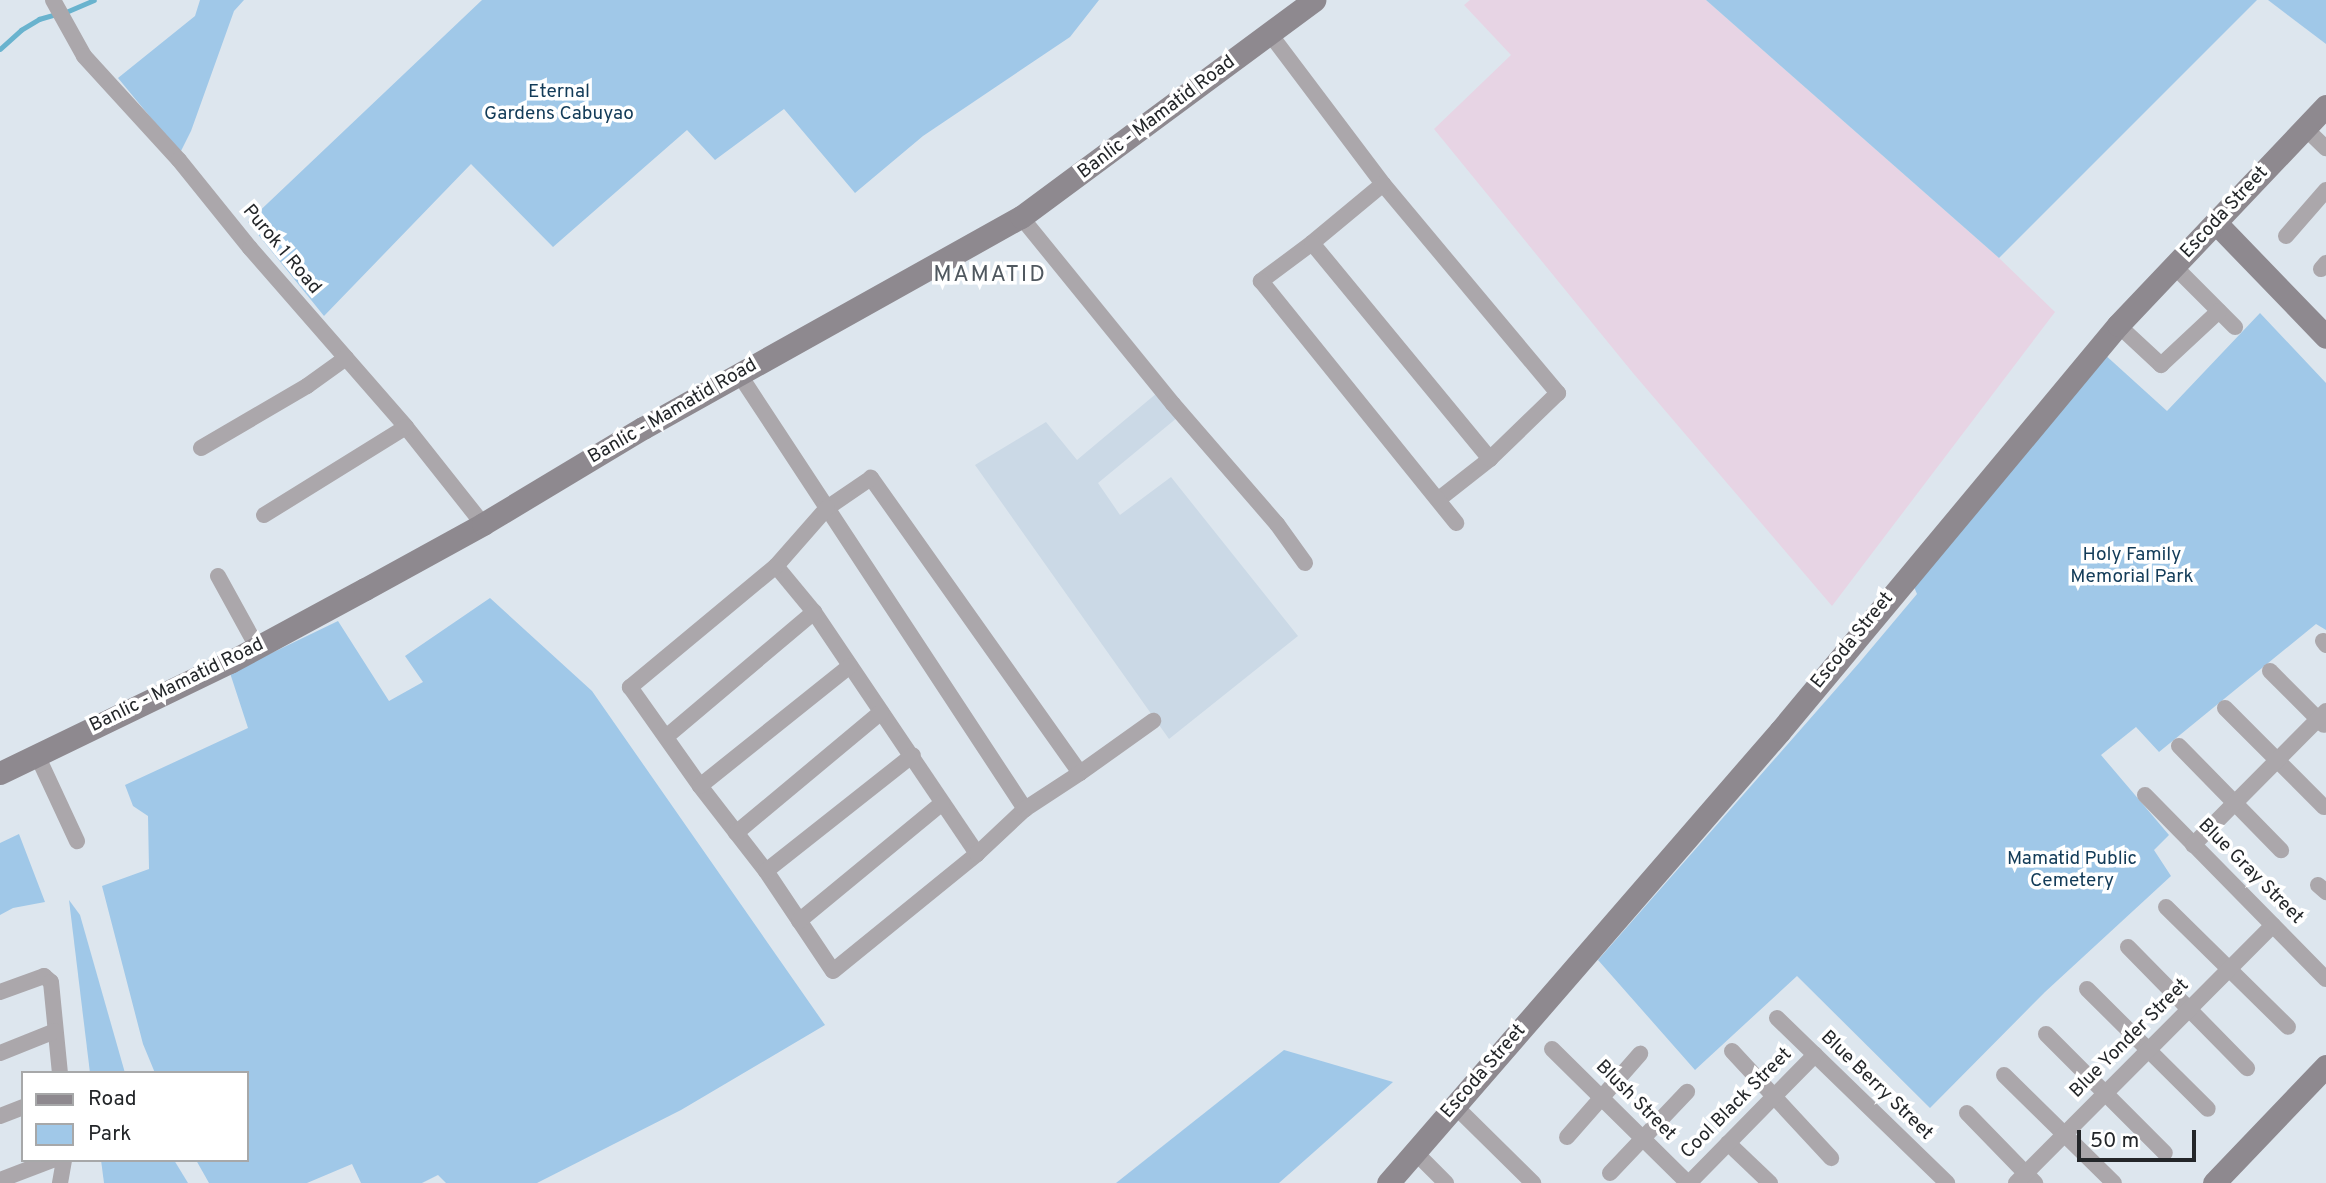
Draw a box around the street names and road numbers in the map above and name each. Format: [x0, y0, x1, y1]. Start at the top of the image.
street label: Banlic - Mamatid Road [1074, 51, 1240, 185]
street label: Escoda Street [2177, 162, 2273, 264]
street label: Purok 1 Road [237, 200, 325, 300]
street label: Banlic - Mamatid Road [585, 354, 761, 470]
street label: Escoda Street [1807, 588, 1899, 694]
street label: Banlic - Mamatid Road [86, 634, 268, 738]
street label: Blue Gray Street [2193, 815, 2307, 929]
street label: Blue Yonder Street [2065, 974, 2195, 1104]
street label: Escoda Street [1437, 1020, 1531, 1124]
street label: Blue Berry Street [1815, 1027, 1937, 1145]
street label: Cool Black Street [1677, 1044, 1797, 1164]
street label: Blush Street [1590, 1056, 1680, 1146]

